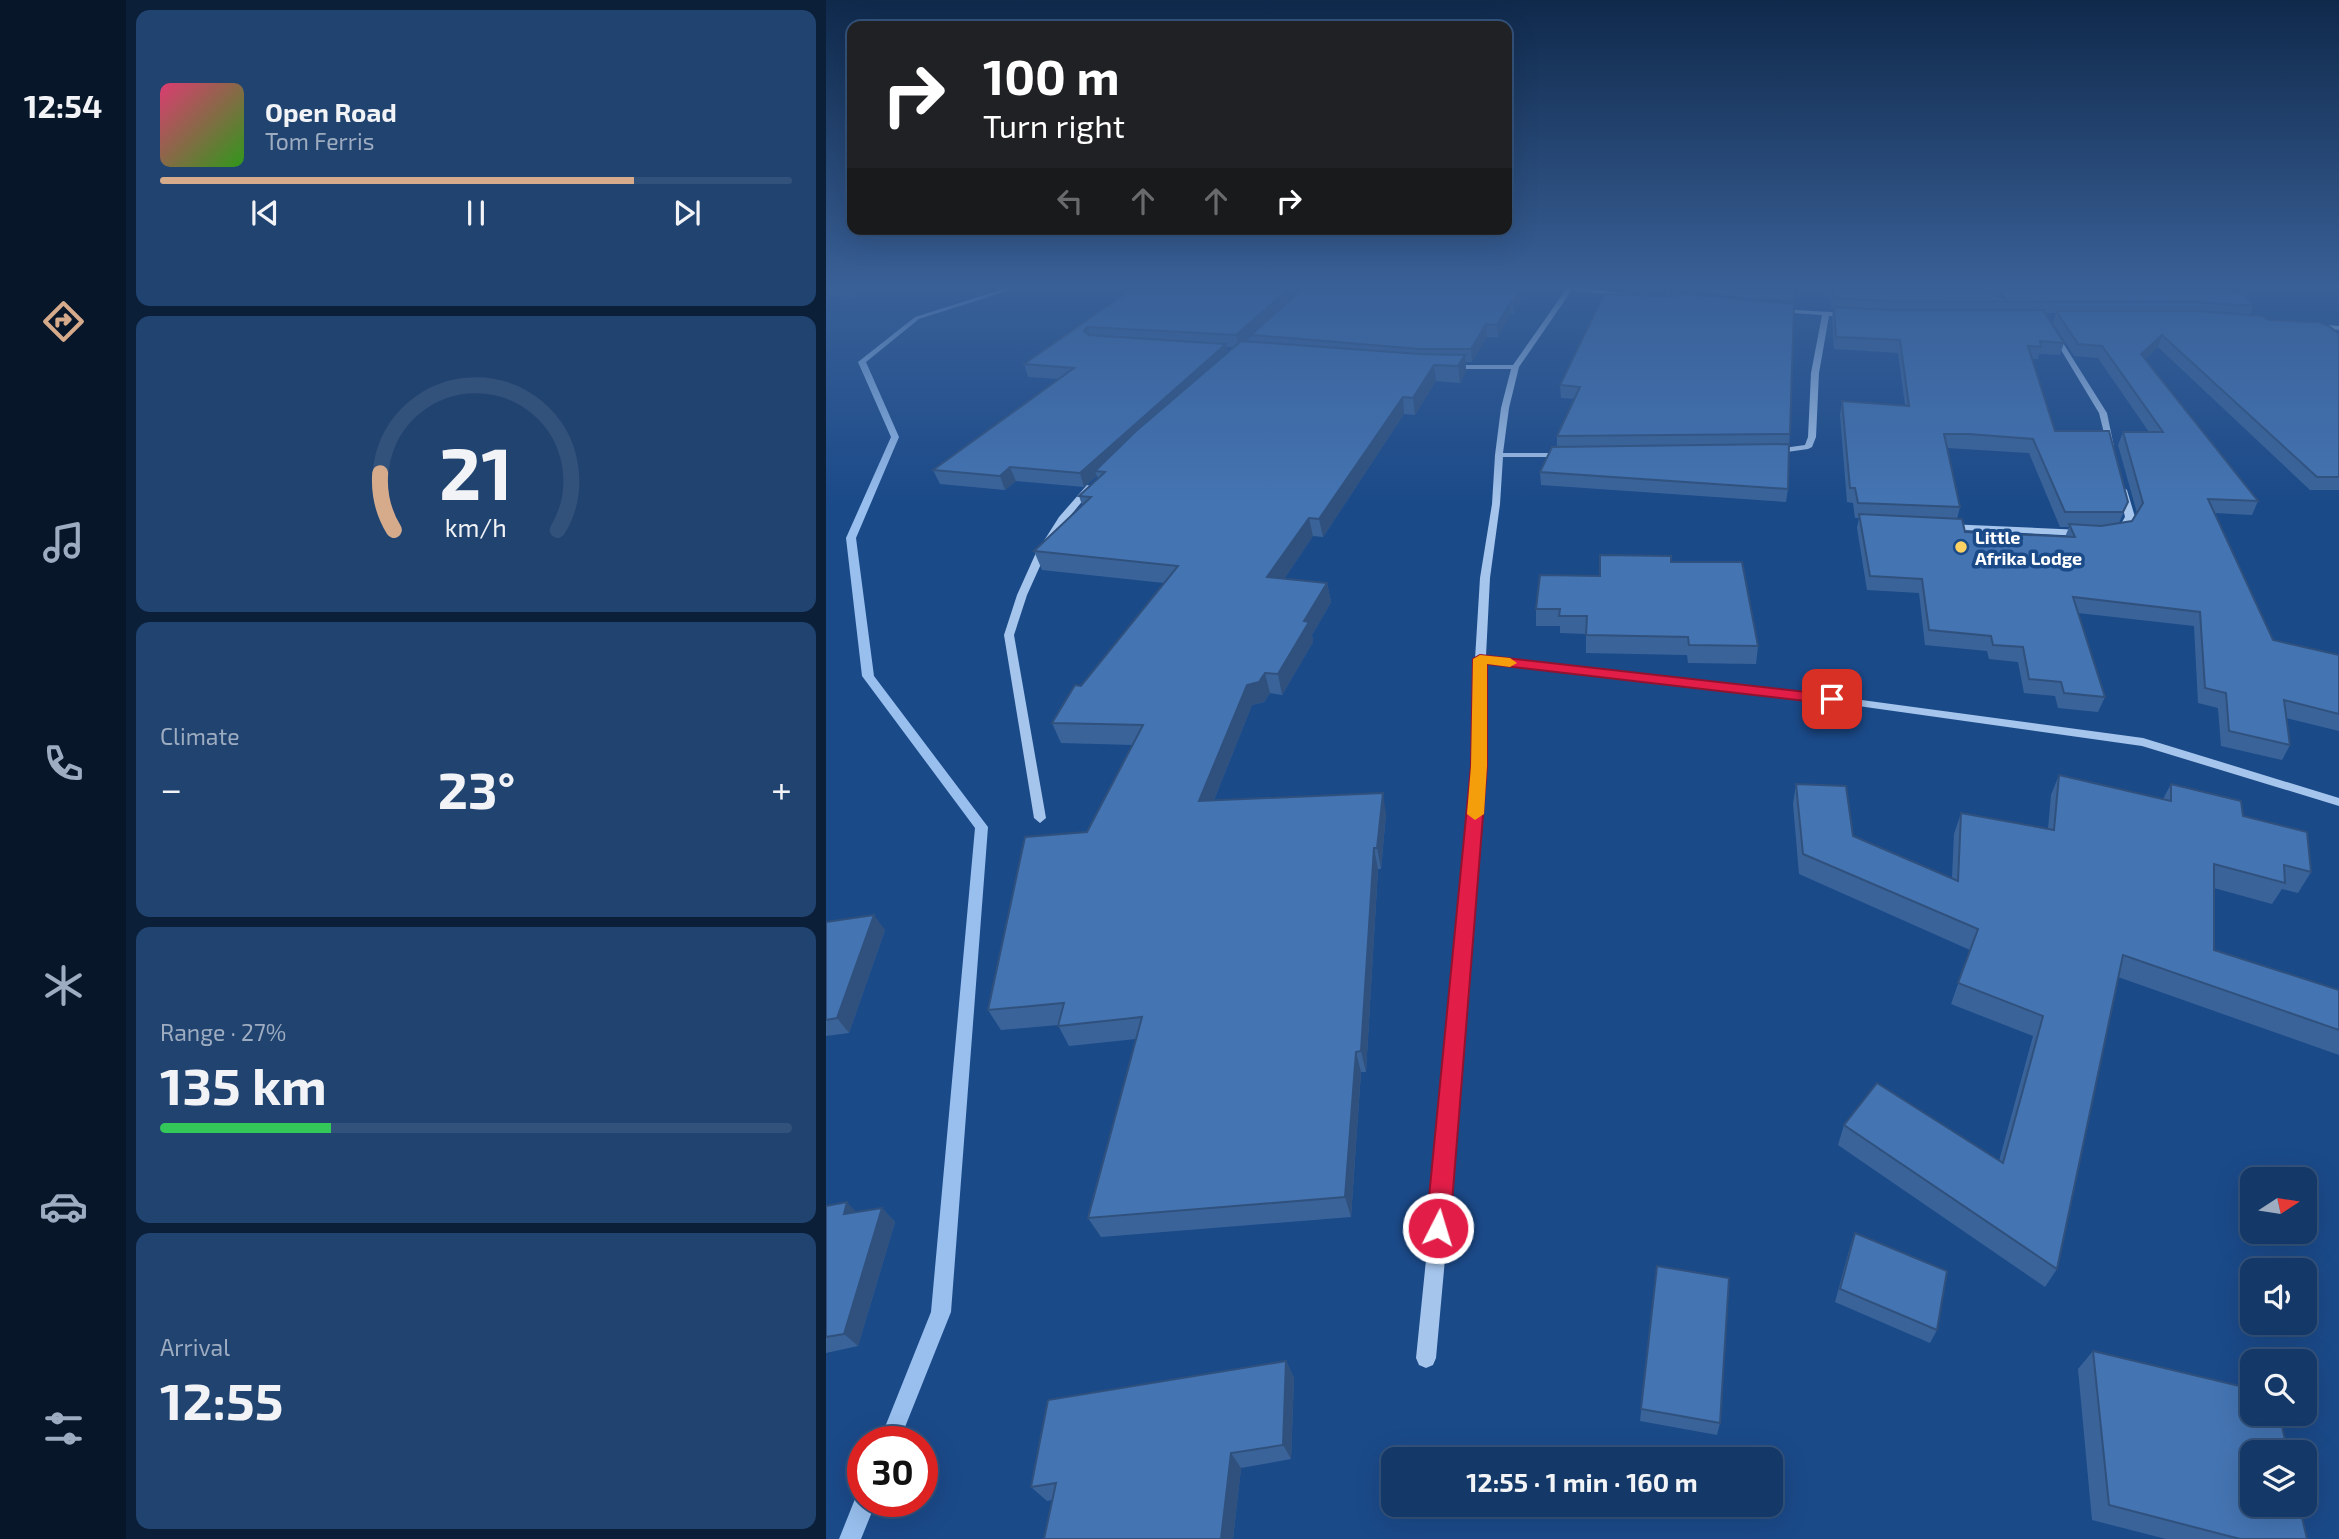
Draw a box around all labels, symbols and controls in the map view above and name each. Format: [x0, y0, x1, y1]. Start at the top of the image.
text: 100 m [983, 46, 1120, 105]
icon: right [868, 49, 959, 140]
text: 12:54 [24, 86, 102, 124]
text: Open Road [265, 96, 397, 127]
text: Turn right [983, 106, 1125, 144]
text: Tom Ferris [265, 127, 374, 155]
icon: left [1051, 182, 1089, 220]
icon: ahead [1124, 182, 1162, 220]
icon: ahead [1197, 182, 1235, 220]
icon: right [1270, 182, 1308, 220]
icon: previous [246, 194, 284, 232]
icon: pause [457, 194, 495, 232]
icon: next [668, 194, 706, 232]
icon: directions [39, 297, 88, 346]
text: 21 [439, 427, 513, 515]
text: km/h [445, 511, 507, 541]
icon: music [39, 518, 88, 567]
place label: Little Afrika Lodge [1975, 526, 2082, 569]
marker: Little Afrika Lodge [1953, 539, 1969, 555]
pin [1802, 669, 1862, 729]
icon: arrive [1813, 680, 1851, 718]
text: Climate [160, 722, 240, 750]
icon: phone [39, 739, 88, 788]
text: 23° [438, 757, 515, 819]
text: − [160, 765, 182, 811]
text: + [771, 765, 792, 811]
icon: climate [39, 961, 88, 1010]
text: Range · 27% [160, 1018, 286, 1046]
text: 135 km [160, 1053, 327, 1115]
north arrow [2240, 1167, 2317, 1244]
map controls [2240, 1167, 2317, 1517]
icon: car [39, 1182, 88, 1231]
position arrow [1401, 1191, 1475, 1265]
button: sound [2240, 1258, 2317, 1335]
text: Arrival [160, 1333, 230, 1361]
button: search [2240, 1349, 2317, 1426]
text: 12:55 [160, 1368, 283, 1430]
icon: filters [39, 1404, 88, 1453]
speed limit sign: 30 [847, 1426, 938, 1517]
button: layers [2240, 1440, 2317, 1517]
text: 12:55 · 1 min · 160 m [1466, 1466, 1698, 1497]

